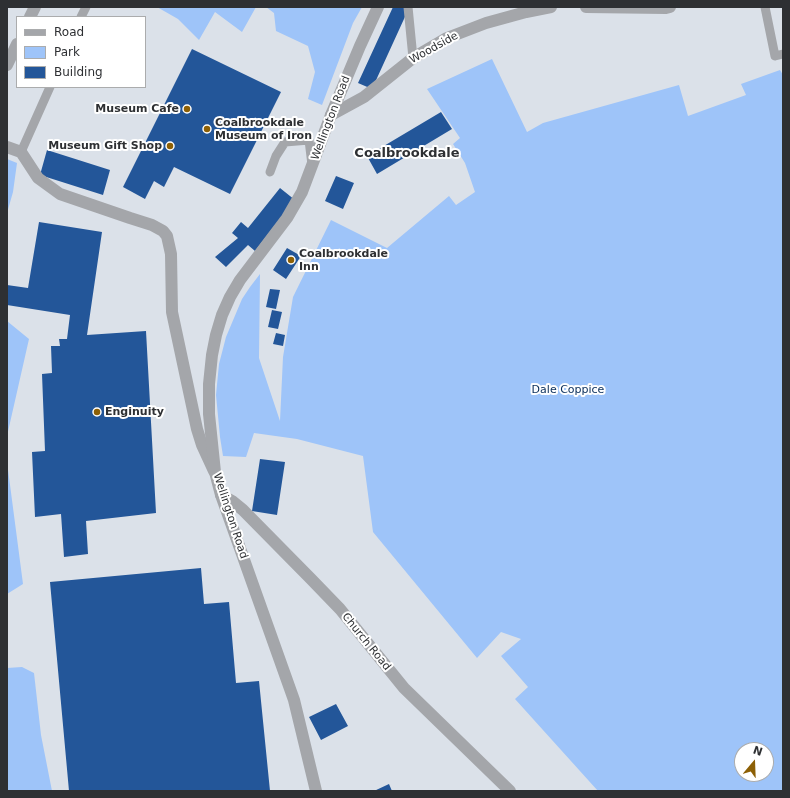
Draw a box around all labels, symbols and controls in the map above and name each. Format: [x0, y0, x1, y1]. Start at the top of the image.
legend [16, 16, 146, 88]
text: Road [54, 25, 84, 39]
street label: Woodside [408, 29, 460, 67]
text: Park [54, 45, 80, 59]
text: Building [54, 65, 103, 79]
street label: Wellington Road [309, 74, 353, 162]
place label: Museum Cafe [95, 102, 179, 116]
marker: Museum Cafe [182, 104, 192, 114]
place label: Coalbrookdale Museum of Iron [215, 116, 312, 142]
marker: Coalbrookdale Museum of Iron [202, 124, 212, 134]
place label: Museum Gift Shop [48, 139, 162, 153]
marker: Museum Gift Shop [165, 141, 175, 151]
district label: Coalbrookdale [354, 146, 460, 162]
place label: Coalbrookdale Inn [299, 247, 388, 273]
marker: Coalbrookdale Inn [286, 255, 296, 265]
park label: Dale Coppice [532, 383, 604, 397]
place label: Enginuity [105, 405, 164, 419]
marker: Enginuity [92, 407, 102, 417]
street label: Wellington Road [210, 472, 250, 560]
street label: Church Road [339, 611, 393, 673]
north arrow [734, 742, 774, 782]
text: N [751, 743, 764, 759]

